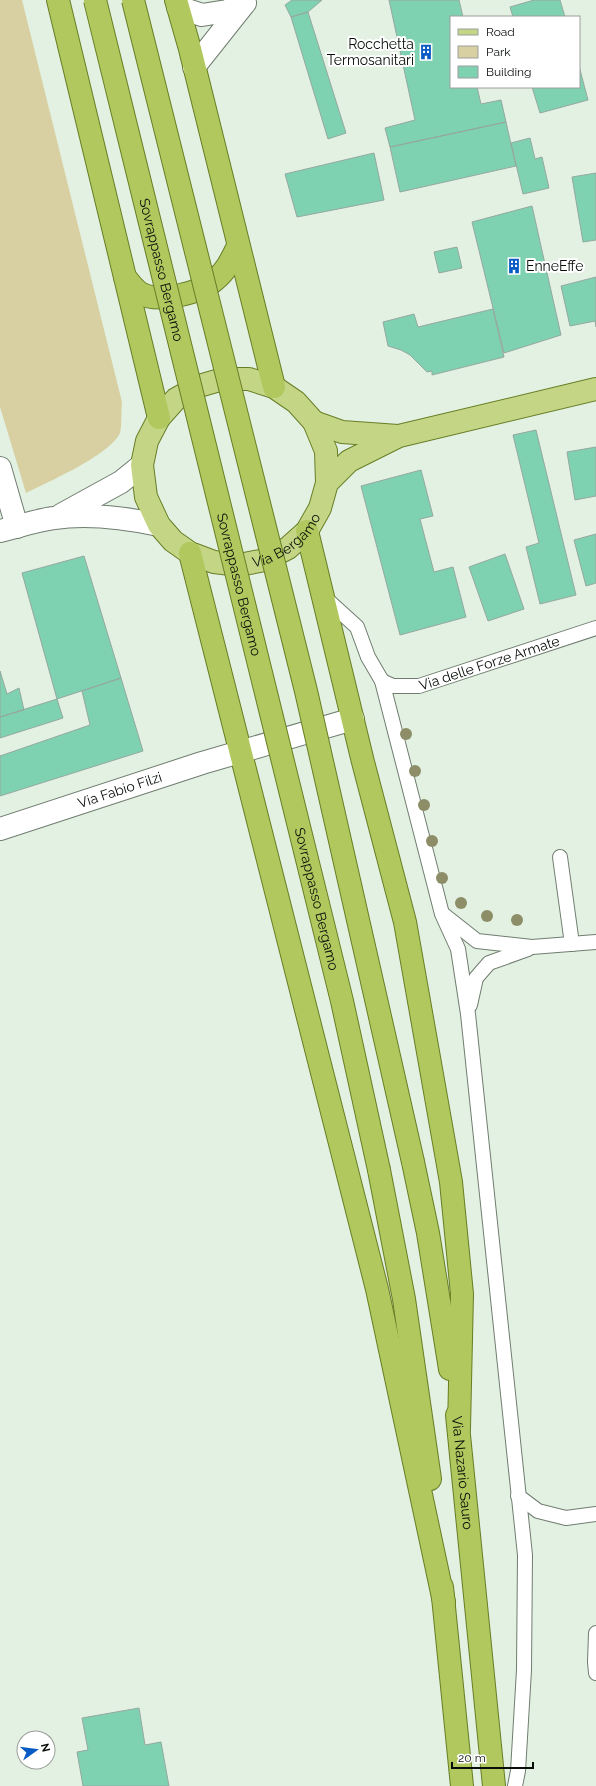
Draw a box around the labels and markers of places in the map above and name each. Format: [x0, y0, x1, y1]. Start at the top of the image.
place label: Rocchetta Termosanitari [327, 36, 414, 68]
building icon: Rocchetta Termosanitari [417, 43, 435, 61]
building icon: EnneEffe [505, 257, 523, 275]
place label: EnneEffe [526, 258, 583, 274]

